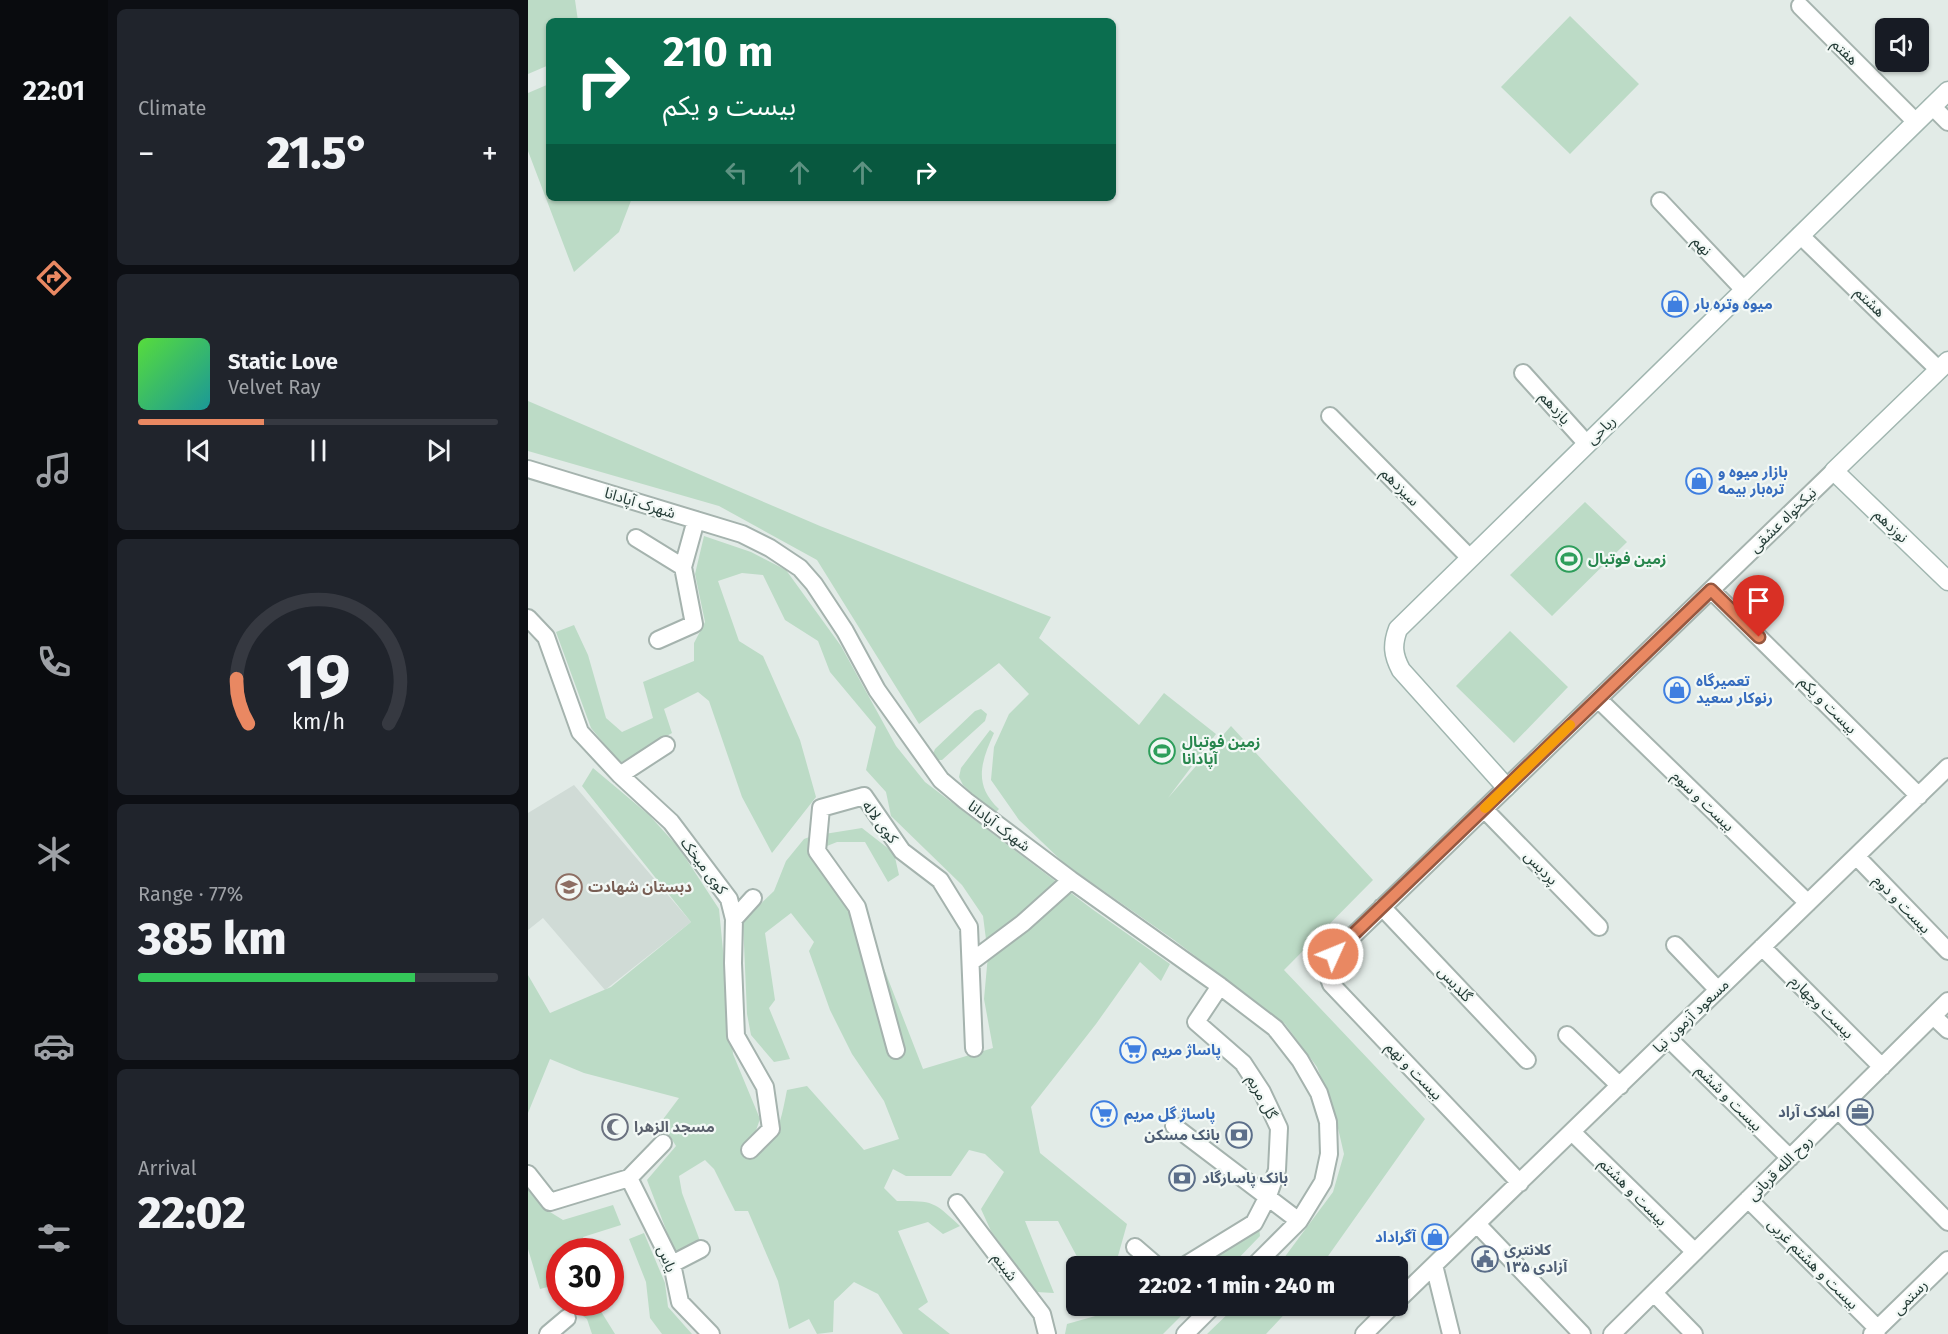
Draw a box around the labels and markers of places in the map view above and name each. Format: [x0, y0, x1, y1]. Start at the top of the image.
shop icon: میوه وتره بار [1660, 289, 1690, 319]
place label: میوه وتره بار [1693, 295, 1773, 313]
place label: بازار میوه و تره‌بار بیمه [1718, 463, 1788, 498]
shop icon: بازار میوه و تره‌بار بیمه [1684, 466, 1714, 496]
sports icon: زمین فوتبال [1554, 544, 1584, 574]
place label: زمین فوتبال [1588, 550, 1667, 568]
pin [1733, 575, 1784, 637]
place label: تعمیرگاه رنوکار سعید [1696, 672, 1773, 707]
shop icon: تعمیرگاه رنوکار سعید [1662, 675, 1692, 705]
place label: زمین فوتبال آپادانا [1182, 733, 1261, 769]
sports icon: زمین فوتبال آپادانا [1147, 736, 1177, 766]
school or university icon: دبستان شهادت [554, 872, 584, 902]
place label: دبستان شهادت [588, 878, 692, 896]
supermarket icon: پاساژ مریم [1118, 1035, 1148, 1065]
place label: پاساژ مریم [1152, 1041, 1221, 1061]
office icon: املاک آراد [1845, 1097, 1875, 1127]
supermarket icon: پاساژ گل مریم [1089, 1099, 1119, 1129]
place label: املاک آراد [1778, 1103, 1840, 1121]
place label: پاساژ گل مریم [1124, 1105, 1215, 1125]
mosque icon: مسجد الزهرا [600, 1112, 630, 1142]
place label: مسجد الزهرا [634, 1118, 715, 1136]
bank icon: بانک مسکن [1224, 1120, 1254, 1150]
place label: بانک مسکن [1144, 1126, 1220, 1144]
bank icon: بانک پاسارگاد [1167, 1163, 1197, 1193]
place label: بانک پاسارگاد [1202, 1169, 1288, 1188]
shop icon: آگراداد [1420, 1222, 1450, 1252]
place label: آگراداد [1375, 1228, 1417, 1246]
place label: کلانتری ۱۳۵ آزادی [1504, 1241, 1568, 1276]
public building icon: کلانتری ۱۳۵ آزادی [1470, 1244, 1500, 1274]

